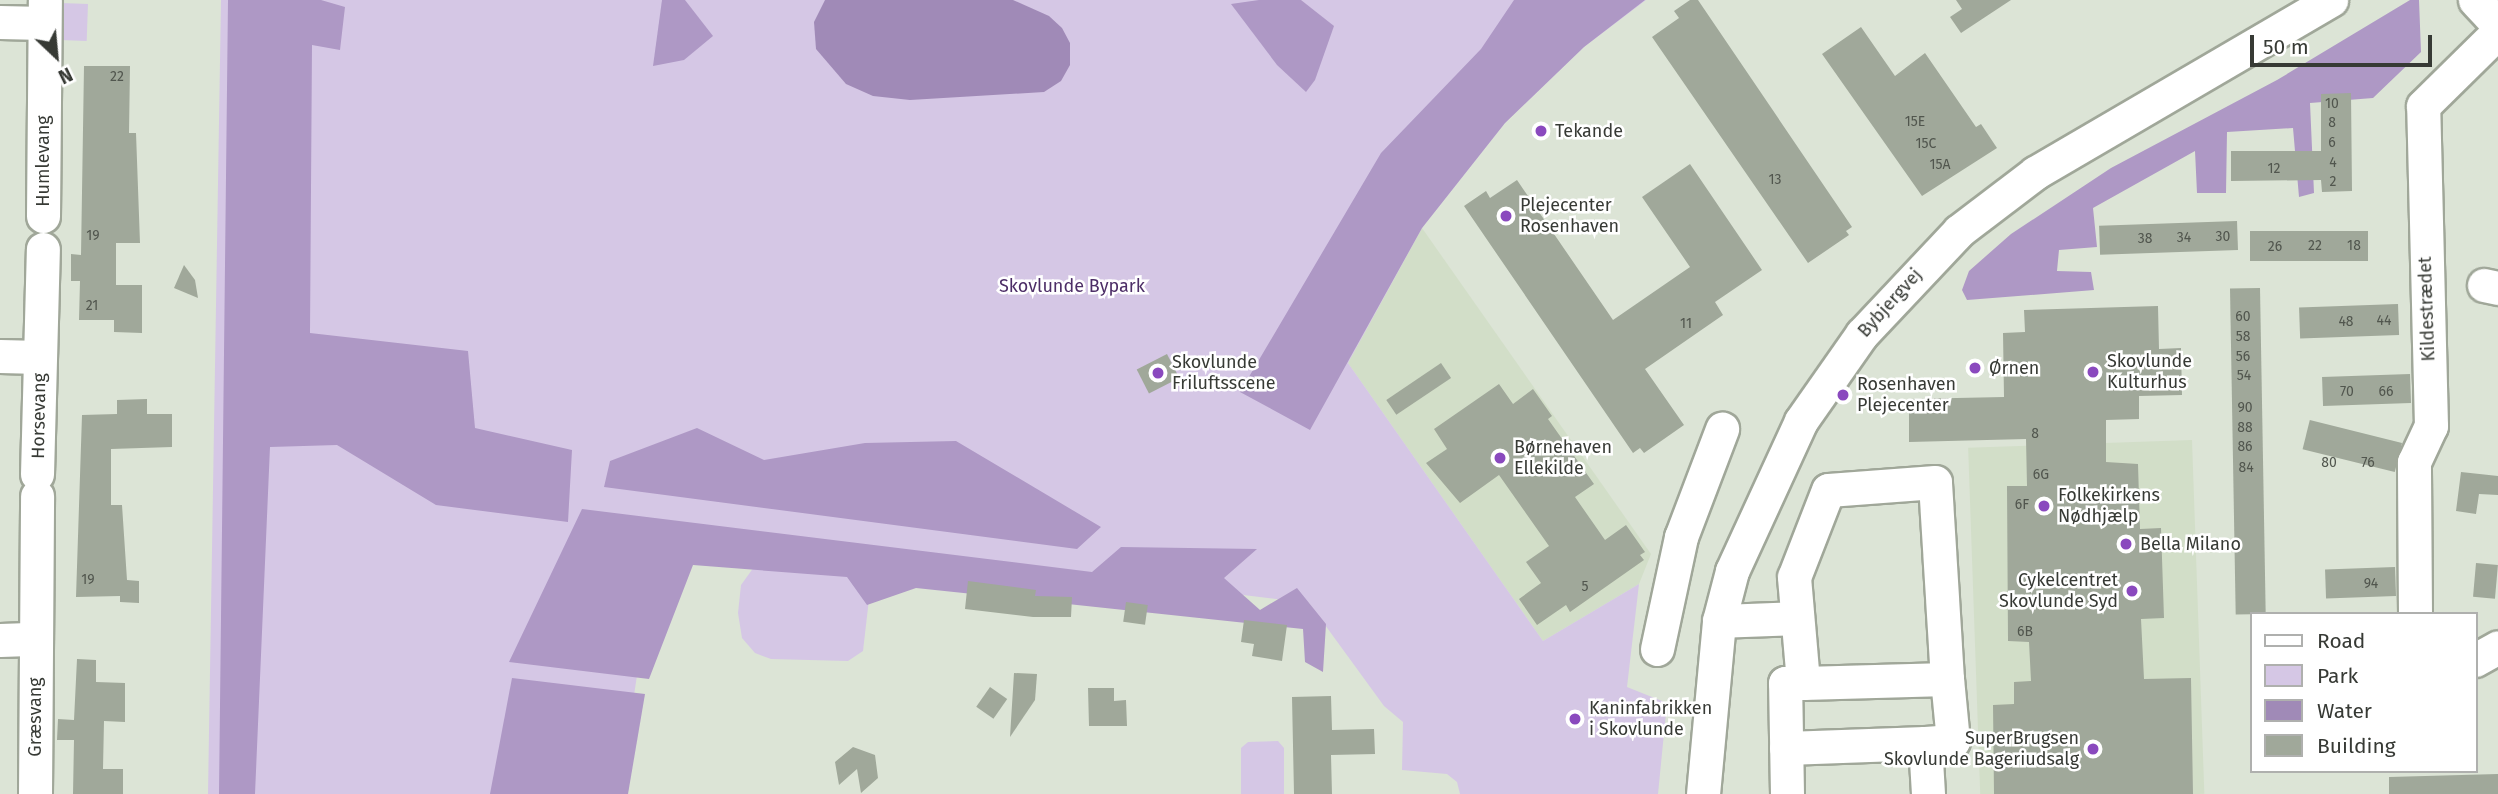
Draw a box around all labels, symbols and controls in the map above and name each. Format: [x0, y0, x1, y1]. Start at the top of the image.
north arrow [21, 21, 91, 91]
scale bar [2253, 21, 2435, 65]
text: 50 m [2263, 34, 2309, 60]
text: N [55, 62, 76, 88]
house number: 22 [110, 69, 124, 85]
house number: 10 [2325, 96, 2339, 112]
house number: 15E [1905, 114, 1925, 130]
street label: Humlevang [32, 115, 54, 207]
house number: 8 [2328, 115, 2336, 131]
place label: Tekande [1555, 120, 1623, 142]
marker: Tekande [1533, 123, 1549, 139]
house number: 6 [2328, 135, 2336, 151]
house number: 15C [1916, 136, 1936, 152]
house number: 4 [2329, 155, 2337, 171]
house number: 15A [1929, 157, 1951, 173]
house number: 12 [2268, 161, 2280, 177]
house number: 13 [1768, 172, 1782, 188]
house number: 2 [2330, 174, 2336, 190]
place label: Plejecenter Rosenhaven [1520, 195, 1619, 238]
marker: Plejecenter Rosenhaven [1498, 208, 1514, 224]
house number: 19 [86, 228, 100, 244]
house number: 30 [2216, 229, 2230, 245]
house number: 34 [2177, 230, 2191, 246]
house number: 38 [2138, 231, 2152, 247]
house number: 22 [2308, 238, 2322, 254]
house number: 18 [2347, 238, 2361, 254]
house number: 26 [2268, 239, 2282, 255]
street label: Kildestrædet [2414, 256, 2440, 362]
street label: Bybjergvej [1854, 264, 1926, 342]
park label: Skovlunde Bypark [999, 275, 1145, 297]
house number: 21 [86, 298, 98, 314]
house number: 60 [2235, 309, 2251, 325]
house number: 44 [2377, 313, 2391, 329]
house number: 48 [2338, 314, 2354, 330]
house number: 11 [1680, 316, 1692, 332]
house number: 58 [2236, 329, 2250, 345]
house number: 56 [2236, 349, 2250, 365]
place label: Skovlunde Kulturhus [2107, 351, 2192, 394]
place label: Skovlunde Friluftsscene [1172, 352, 1276, 394]
place label: Ørnen [1989, 357, 2039, 379]
marker: Ørnen [1967, 360, 1983, 376]
marker: Skovlunde Kulturhus [2085, 364, 2101, 380]
marker: Skovlunde Friluftsscene [1150, 365, 1166, 381]
house number: 54 [2237, 368, 2251, 384]
street label: Horsevang [27, 373, 51, 459]
place label: Rosenhaven Plejecenter [1857, 374, 1956, 416]
house number: 70 [2340, 384, 2354, 400]
house number: 66 [2379, 384, 2393, 400]
marker: Rosenhaven Plejecenter [1835, 387, 1851, 403]
house number: 90 [2237, 400, 2253, 416]
house number: 88 [2237, 420, 2253, 436]
house number: 8 [2031, 426, 2039, 442]
place label: Børnehaven Ellekilde [1514, 437, 1612, 480]
house number: 86 [2237, 439, 2253, 455]
marker: Børnehaven Ellekilde [1492, 450, 1508, 466]
house number: 80 [2321, 455, 2337, 471]
house number: 76 [2361, 455, 2375, 471]
house number: 84 [2238, 460, 2254, 476]
house number: 6G [2033, 467, 2049, 483]
place label: Folkekirkens Nødhjælp [2058, 485, 2160, 528]
house number: 6F [2015, 497, 2029, 513]
marker: Folkekirkens Nødhjælp [2036, 498, 2052, 514]
place label: Bella Milano [2140, 533, 2241, 555]
marker: Bella Milano [2118, 536, 2134, 552]
place label: Cykelcentret Skovlunde Syd [1999, 570, 2118, 612]
house number: 19 [81, 572, 95, 588]
house number: 94 [2364, 576, 2378, 592]
house number: 5 [1581, 579, 1589, 595]
marker: Cykelcentret Skovlunde Syd [2124, 583, 2140, 599]
legend [2250, 612, 2477, 773]
house number: 6B [2017, 624, 2033, 640]
text: Road [2317, 628, 2365, 654]
text: Park [2317, 663, 2358, 689]
street label: Græsvang [24, 677, 46, 757]
place label: Kaninfabrikken i Skovlunde [1589, 698, 1712, 740]
text: Water [2317, 698, 2372, 724]
marker: Kaninfabrikken i Skovlunde [1567, 711, 1583, 727]
place label: SuperBrugsen Skovlunde Bageriudsalg [1884, 728, 2079, 770]
text: Building [2317, 733, 2396, 759]
marker: SuperBrugsen Skovlunde Bageriudsalg [2085, 741, 2101, 757]

